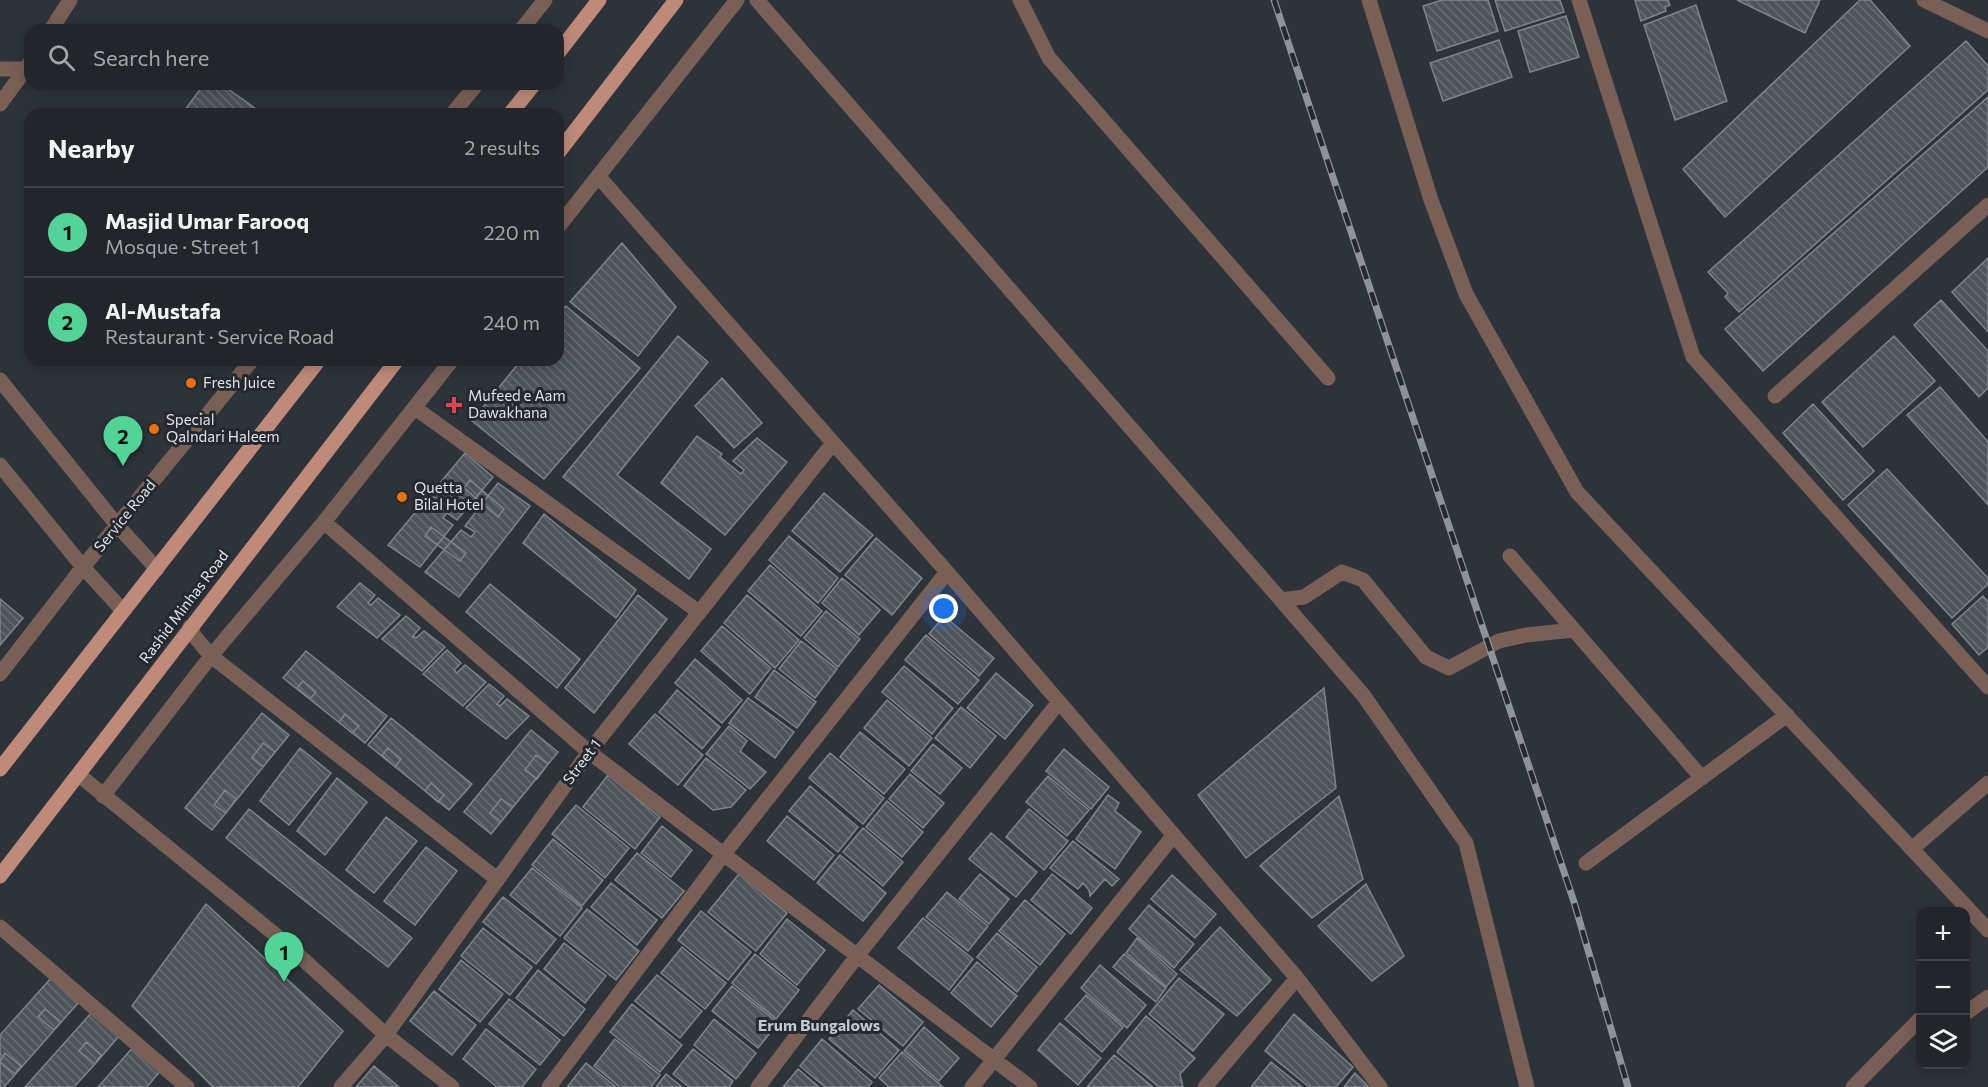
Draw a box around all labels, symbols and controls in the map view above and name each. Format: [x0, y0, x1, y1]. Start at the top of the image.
search box [24, 24, 564, 90]
icon: search [45, 41, 78, 74]
text: Search here [93, 44, 209, 71]
text: Nearby [48, 132, 135, 163]
text: 2 results [464, 135, 540, 159]
text: Masjid Umar Farooq [105, 207, 309, 234]
text: 1 [63, 220, 72, 244]
text: 220 m [484, 220, 540, 244]
text: Mosque · Street 1 [105, 234, 260, 258]
text: Al-Mustafa [105, 297, 221, 324]
text: 2 [62, 310, 73, 334]
text: 240 m [483, 310, 540, 334]
text: Restaurant · Service Road [105, 324, 334, 348]
place label: Fresh Juice [203, 373, 275, 391]
marker: Fresh Juice [184, 376, 198, 390]
place label: Mufeed e Aam Dawakhana [468, 386, 566, 421]
marker: Mufeed e Aam Dawakhana [445, 396, 463, 414]
place label: Special Qalndari Haleem [166, 410, 280, 445]
pin: 2 [104, 416, 142, 466]
marker: Special Qalndari Haleem [147, 422, 161, 436]
street label: Service Road [90, 476, 159, 555]
place label: Quetta Bilal Hotel [414, 478, 484, 513]
marker: Quetta Bilal Hotel [395, 490, 409, 504]
street label: Rashid Minhas Road [135, 546, 232, 666]
your location [929, 594, 958, 623]
street label: Street 1 [558, 735, 604, 787]
map controls [1916, 907, 1970, 1069]
button: + [1916, 907, 1970, 961]
pin: 1 [264, 932, 304, 982]
button: − [1916, 961, 1970, 1015]
district label: Erum Bungalows [758, 1015, 880, 1034]
button: layers [1916, 1015, 1970, 1069]

